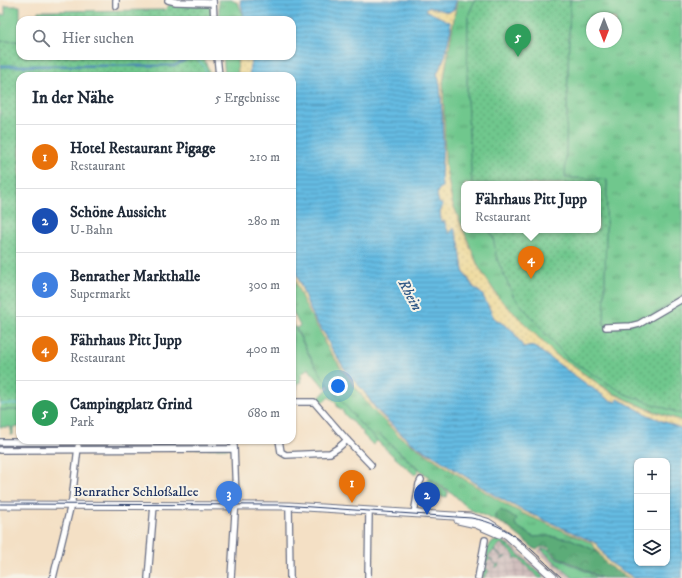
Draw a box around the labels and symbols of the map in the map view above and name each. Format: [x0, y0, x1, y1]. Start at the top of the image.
north arrow [586, 12, 622, 48]
pin: 5 [505, 24, 531, 57]
pin: 4 [518, 246, 544, 279]
water label: Rhein [393, 275, 426, 314]
your location [328, 376, 348, 396]
pin: 1 [339, 470, 365, 503]
pin: 3 [216, 481, 242, 514]
pin: 2 [414, 482, 440, 515]
street label: Benrather Schloßallee [74, 483, 199, 501]

